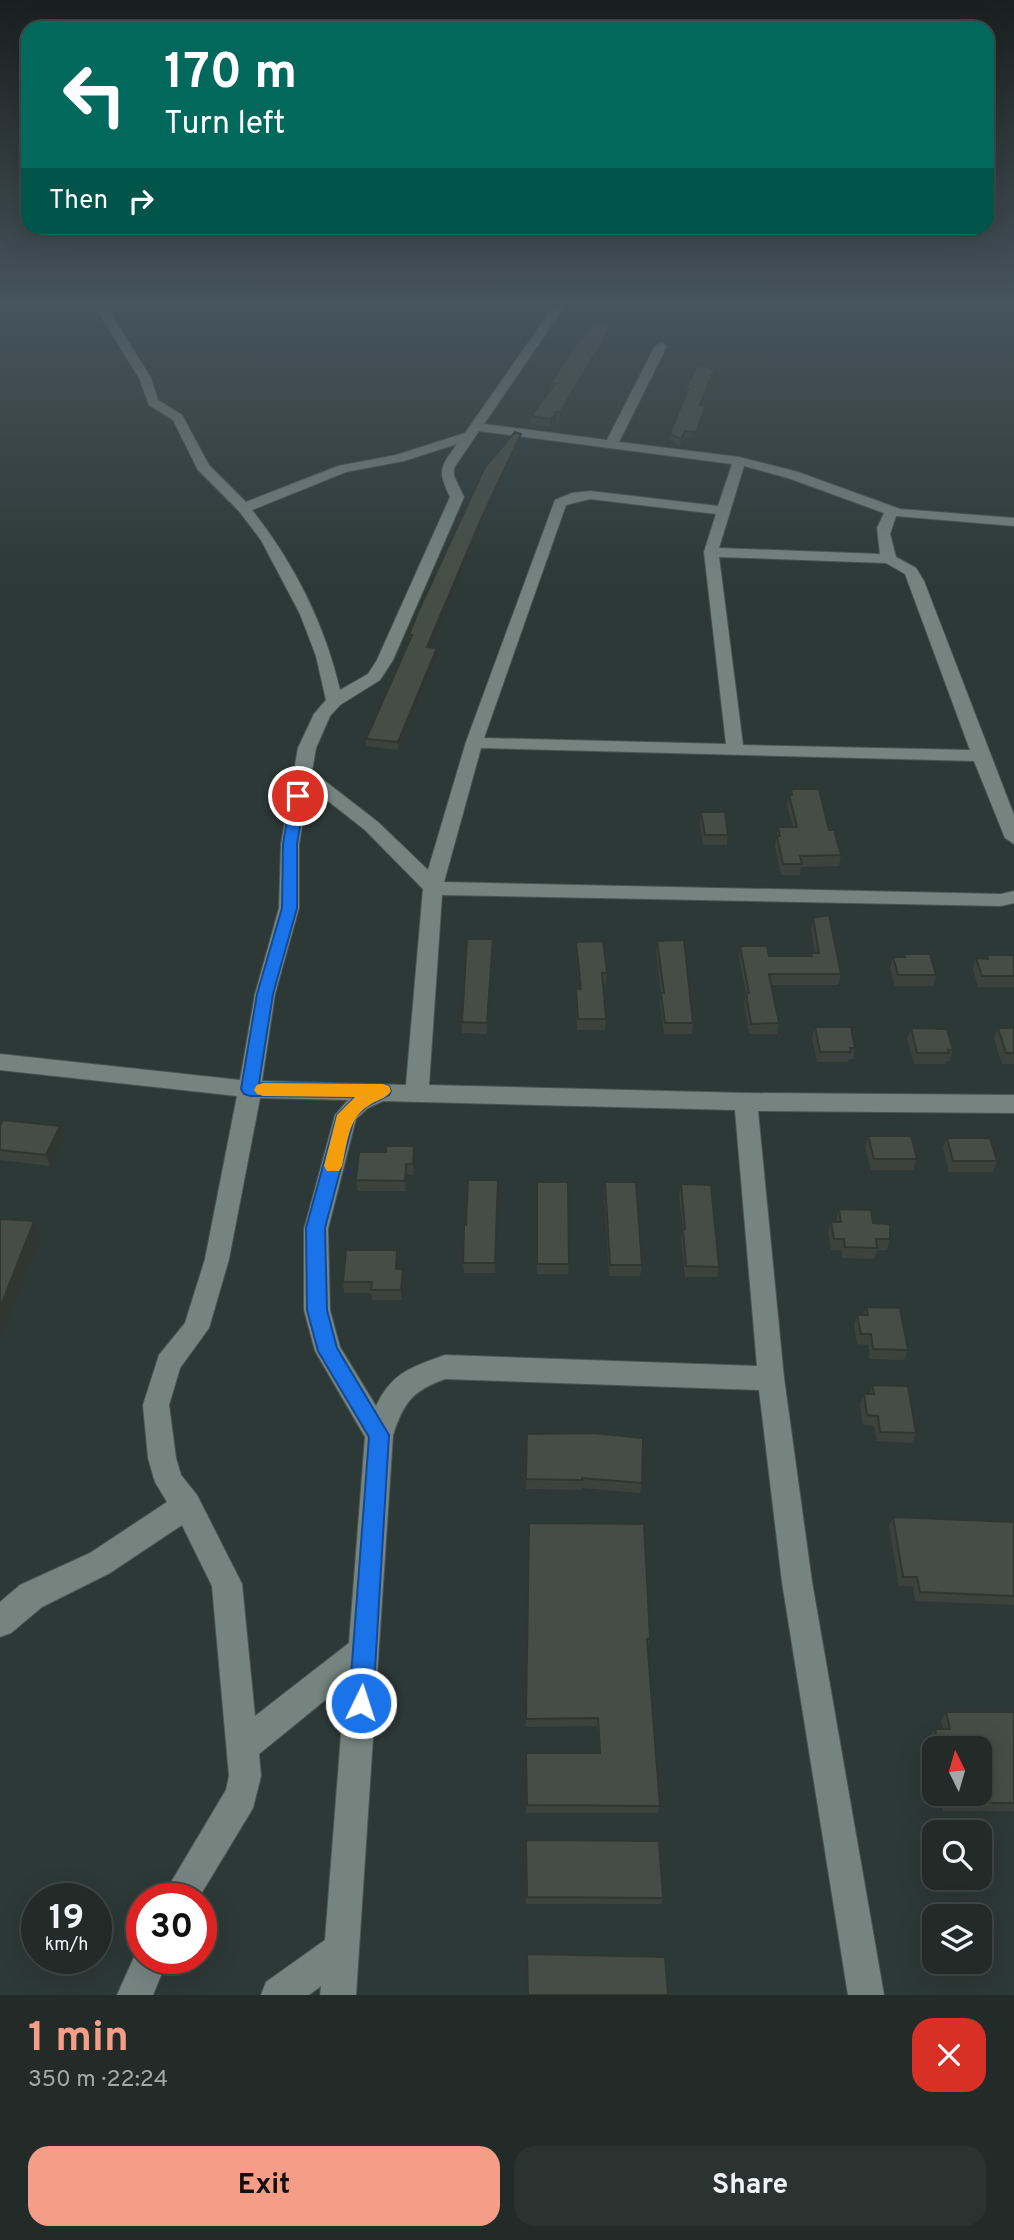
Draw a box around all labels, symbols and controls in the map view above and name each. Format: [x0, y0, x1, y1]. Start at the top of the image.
text: 170 m [164, 44, 297, 106]
icon: left [49, 49, 140, 140]
text: Turn left [164, 105, 285, 145]
icon: right [122, 182, 160, 220]
text: Then [49, 185, 108, 218]
pin [268, 766, 328, 826]
icon: arrive [279, 777, 317, 815]
position arrow [324, 1666, 398, 1740]
north arrow [922, 1736, 992, 1806]
map controls [922, 1736, 992, 1974]
button: search [922, 1820, 992, 1890]
speed limit sign: 30 [126, 1883, 217, 1974]
text: 19 [49, 1897, 84, 1941]
button: layers [922, 1904, 992, 1974]
text: km/h [45, 1934, 88, 1957]
text: 1 min [28, 2013, 129, 2066]
button: close [912, 2018, 986, 2092]
text: 350 m · 22:24 [28, 2066, 168, 2095]
button: Exit [28, 2146, 500, 2226]
button: Share [514, 2146, 986, 2226]

